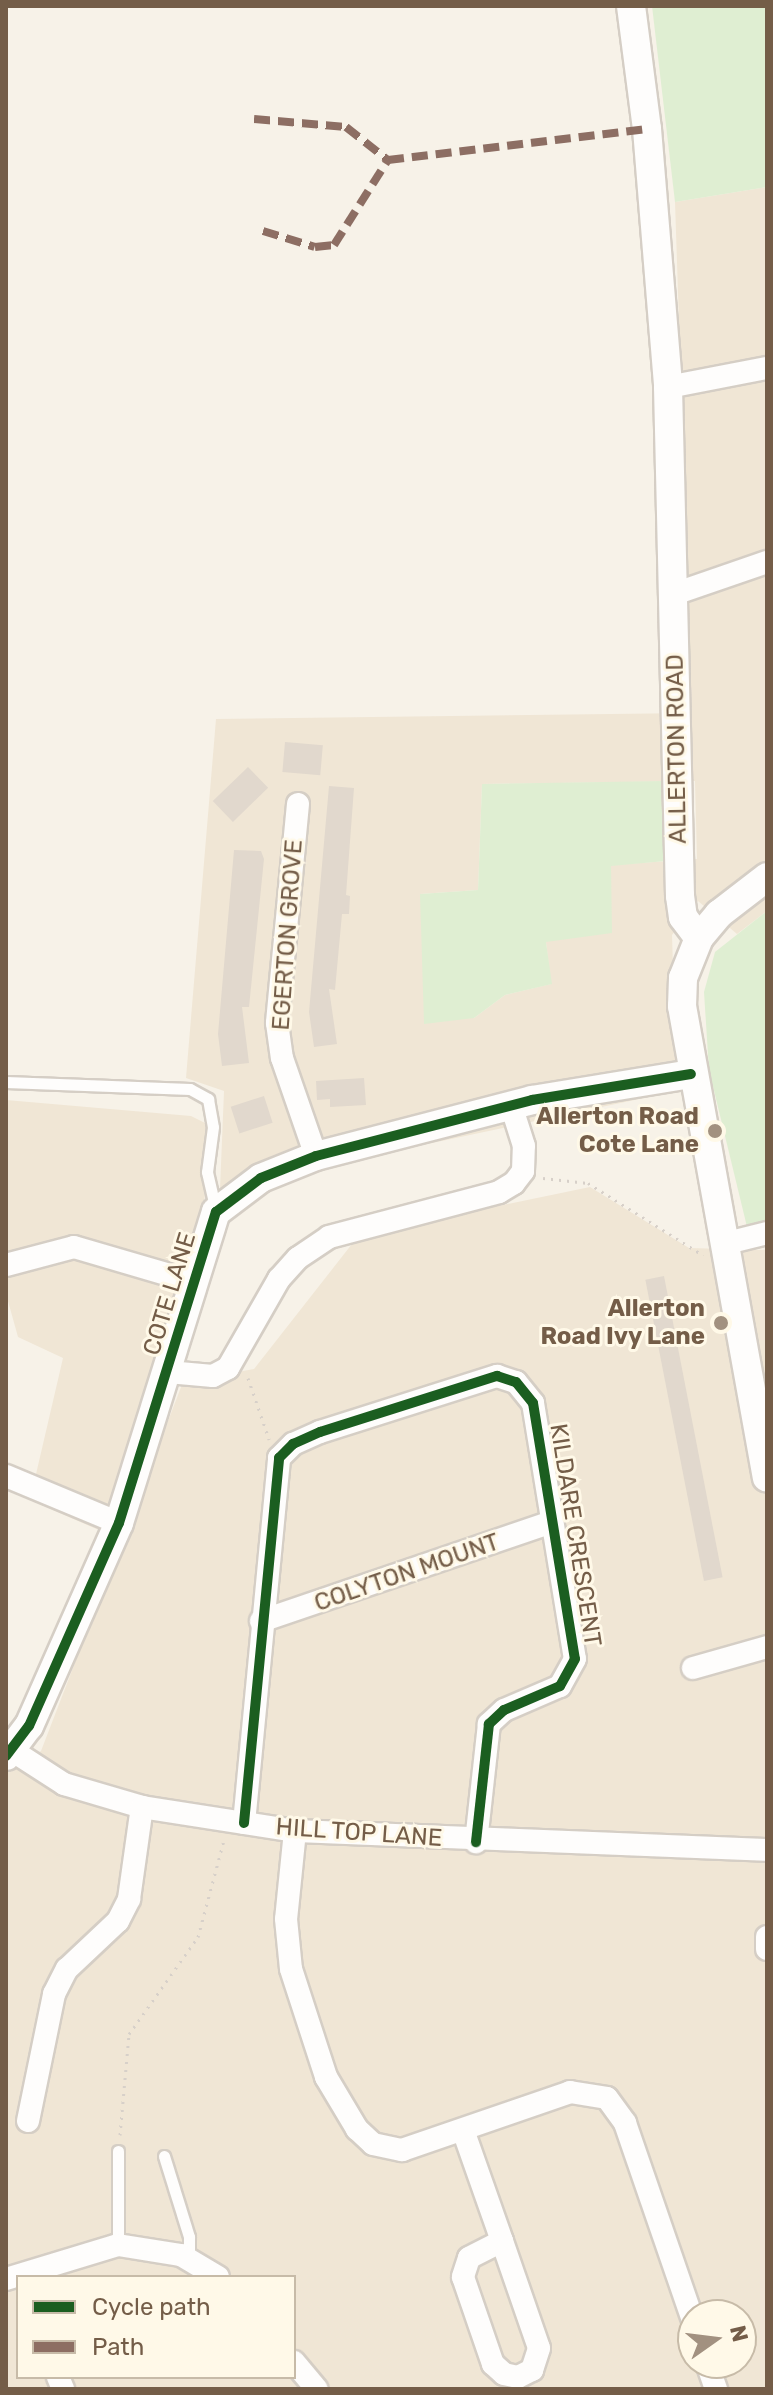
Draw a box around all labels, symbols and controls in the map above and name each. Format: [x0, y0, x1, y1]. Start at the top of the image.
street label: ALLERTON ROAD [661, 654, 693, 844]
street label: EGERTON GROVE [267, 839, 309, 1031]
place label: Allerton Road Cote Lane [536, 1103, 699, 1159]
marker: Allerton Road Cote Lane [706, 1122, 724, 1140]
street label: COTE LANE [138, 1229, 202, 1359]
place label: Allerton Road Ivy Lane [540, 1295, 705, 1351]
marker: Allerton Road Ivy Lane [712, 1314, 730, 1332]
street label: KILDARE CRESCENT [543, 1422, 607, 1648]
street label: COLYTON MOUNT [311, 1528, 503, 1618]
street label: HILL TOP LANE [274, 1813, 444, 1853]
legend [16, 2275, 296, 2379]
text: Cycle path [92, 2293, 211, 2321]
north arrow [677, 2299, 757, 2379]
text: N [724, 2323, 754, 2344]
text: Path [92, 2333, 144, 2361]

